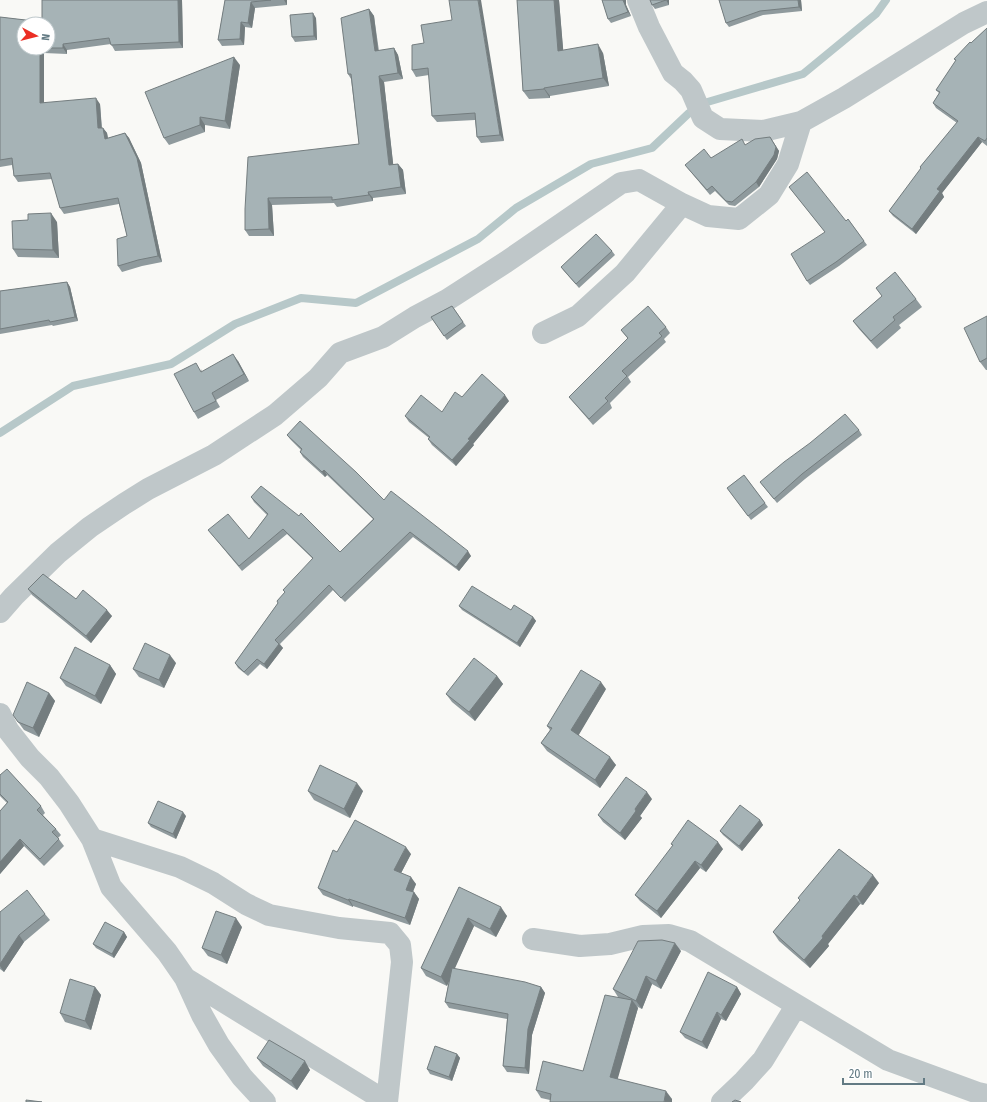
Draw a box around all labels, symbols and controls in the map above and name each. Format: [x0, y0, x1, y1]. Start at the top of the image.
north arrow [16, 16, 56, 56]
text: N [39, 33, 52, 41]
scale bar [843, 1060, 924, 1086]
text: 20 m [849, 1067, 873, 1081]

